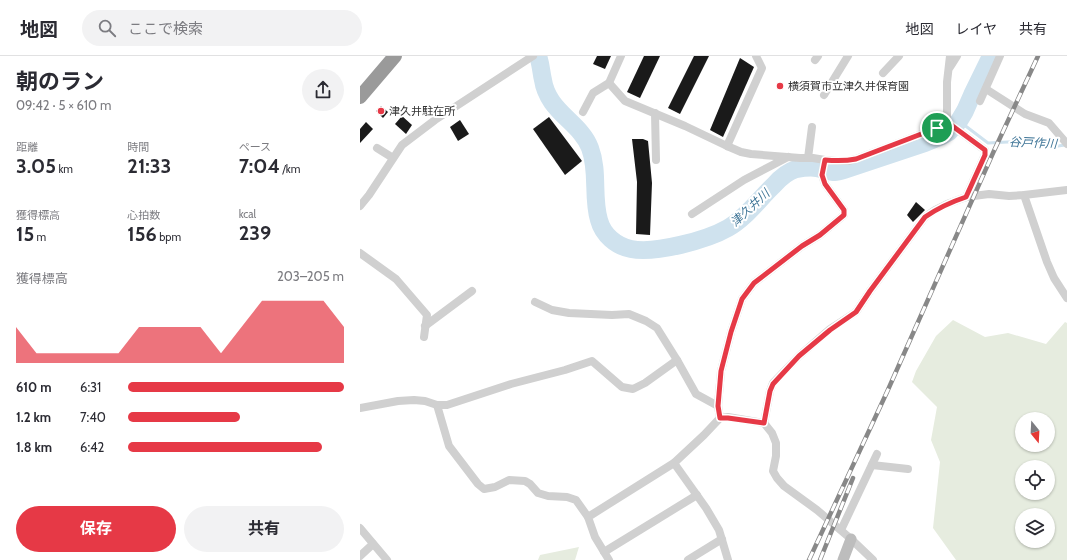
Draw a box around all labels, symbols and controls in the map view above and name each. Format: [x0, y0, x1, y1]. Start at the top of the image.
search box [82, 10, 362, 46]
icon: search [96, 17, 118, 39]
text: 地図 [20, 18, 58, 41]
text: ここで検索 [128, 20, 203, 38]
text: 地図 [905, 20, 933, 38]
text: レイヤ [955, 20, 997, 38]
text: 共有 [1019, 20, 1047, 38]
text: 朝のラン [16, 68, 104, 95]
button: share [302, 69, 344, 111]
place label: 横須賀市立津久井保育園 [788, 79, 909, 93]
marker: 横須賀市立津久井保育園 [775, 81, 785, 91]
text: 09:42 · 5 × 610 m [16, 97, 112, 113]
place label: 津久井駐在所 [389, 104, 456, 118]
marker: 津久井駐在所 [376, 106, 386, 116]
pin [920, 111, 954, 145]
icon: arrive [926, 117, 948, 139]
water label: 谷戸作川 [1009, 134, 1059, 151]
text: 距離 [16, 140, 38, 154]
text: 時間 [127, 140, 149, 154]
text: ペース [239, 140, 271, 154]
text: 3.05 [16, 154, 56, 178]
text: 21:33 [127, 154, 171, 178]
text: 7:04 [239, 154, 280, 178]
text: km [56, 162, 73, 176]
text: /km [280, 162, 300, 176]
water label: 津久井川 [727, 184, 774, 229]
text: kcal [239, 207, 256, 221]
text: 獲得標高 [16, 208, 60, 222]
text: 心拍数 [127, 208, 160, 222]
text: 239 [239, 221, 271, 245]
text: 15 [16, 222, 34, 246]
text: 156 [127, 222, 157, 246]
text: m [34, 230, 46, 244]
text: bpm [157, 230, 181, 244]
text: 203–205 m [277, 268, 344, 284]
text: 獲得標高 [16, 270, 68, 286]
text: 610 m [16, 379, 52, 395]
text: 6:31 [80, 379, 101, 395]
text: 1.2 km [16, 409, 51, 425]
text: 7:40 [80, 409, 106, 425]
north arrow [1015, 412, 1055, 452]
map controls [1015, 412, 1055, 548]
text: 1.8 km [16, 439, 52, 455]
text: 6:42 [80, 439, 104, 455]
button: locate [1015, 460, 1055, 500]
button: 保存 [16, 506, 176, 552]
button: 共有 [184, 506, 344, 552]
button: layers [1015, 508, 1055, 548]

